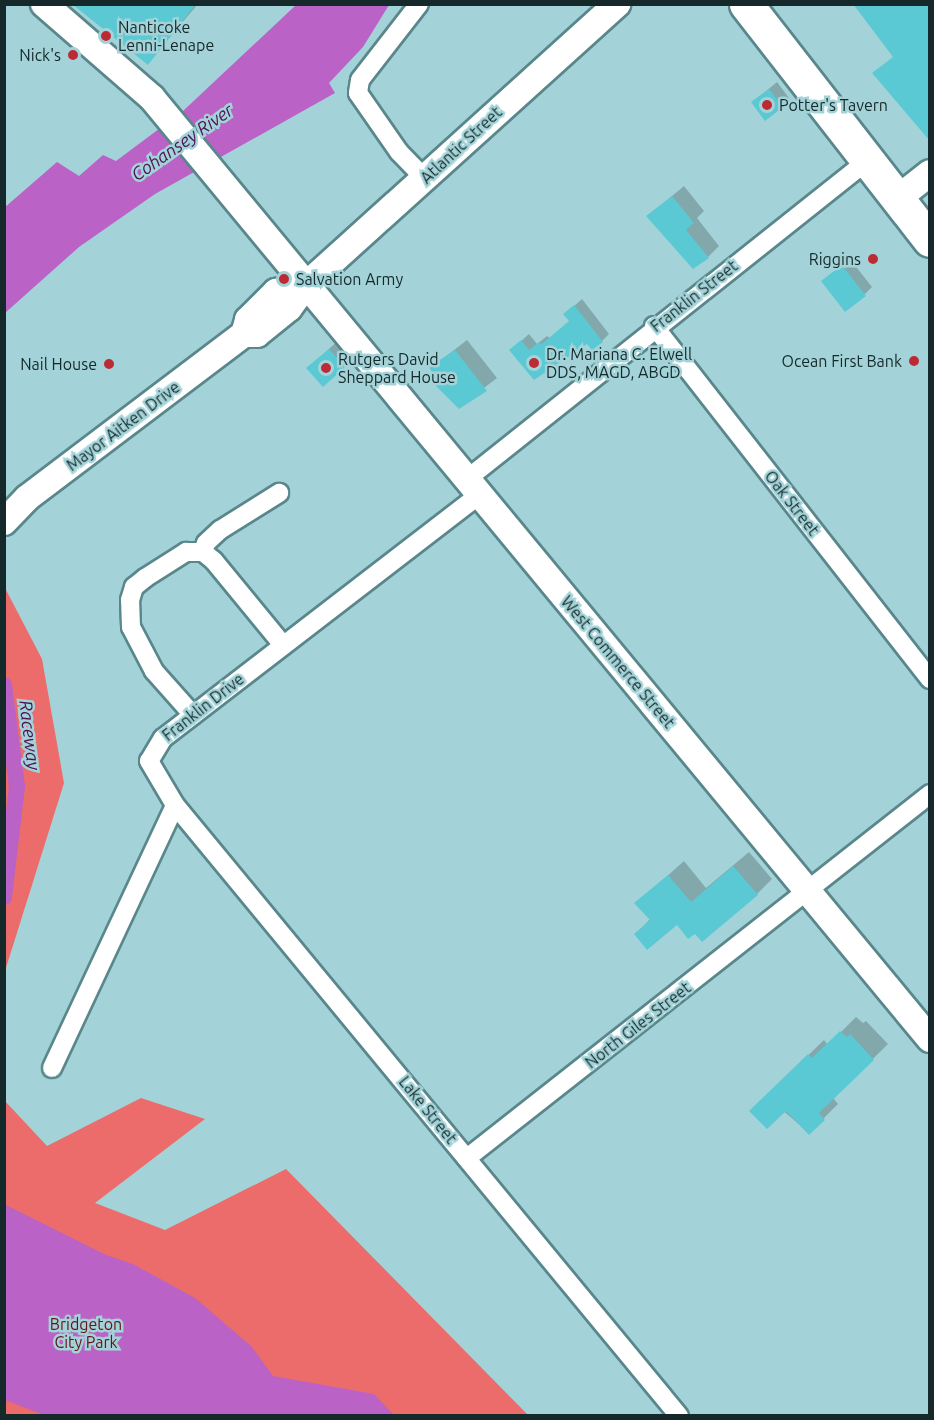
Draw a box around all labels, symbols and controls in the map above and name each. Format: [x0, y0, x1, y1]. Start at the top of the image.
place label: Nanticoke Lenni-Lenape [118, 17, 214, 55]
marker: Nanticoke Lenni-Lenape [99, 29, 113, 43]
place label: Nick's [19, 45, 61, 65]
marker: Nick's [66, 48, 80, 62]
place label: Potter's Tavern [779, 95, 888, 115]
marker: Potter's Tavern [760, 98, 774, 112]
water label: Cohansey River [127, 99, 237, 185]
street label: Atlantic Street [416, 102, 506, 188]
place label: Riggins [809, 249, 861, 269]
marker: Riggins [866, 252, 880, 266]
street label: Franklin Street [647, 256, 741, 336]
place label: Salvation Army [296, 269, 403, 289]
marker: Salvation Army [277, 272, 291, 286]
place label: Dr. Mariana C. Elwell DDS, MAGD, ABGD [546, 344, 692, 382]
place label: Rutgers David Sheppard House [338, 349, 456, 387]
place label: Ocean First Bank [781, 351, 902, 371]
place label: Nail House [20, 354, 97, 374]
marker: Ocean First Bank [907, 354, 921, 368]
marker: Dr. Mariana C. Elwell DDS, MAGD, ABGD [527, 356, 541, 370]
marker: Nail House [102, 357, 116, 371]
marker: Rutgers David Sheppard House [319, 361, 333, 375]
street label: Mayor Aitken Drive [63, 377, 183, 475]
street label: Oak Street [761, 467, 823, 539]
street label: West Commerce Street [557, 592, 679, 732]
street label: Franklin Drive [158, 669, 248, 745]
water label: Raceway [15, 699, 45, 771]
street label: North Giles Street [581, 978, 695, 1072]
street label: Lake Street [395, 1072, 461, 1148]
park label: Bridgeton City Park [50, 1314, 122, 1352]

